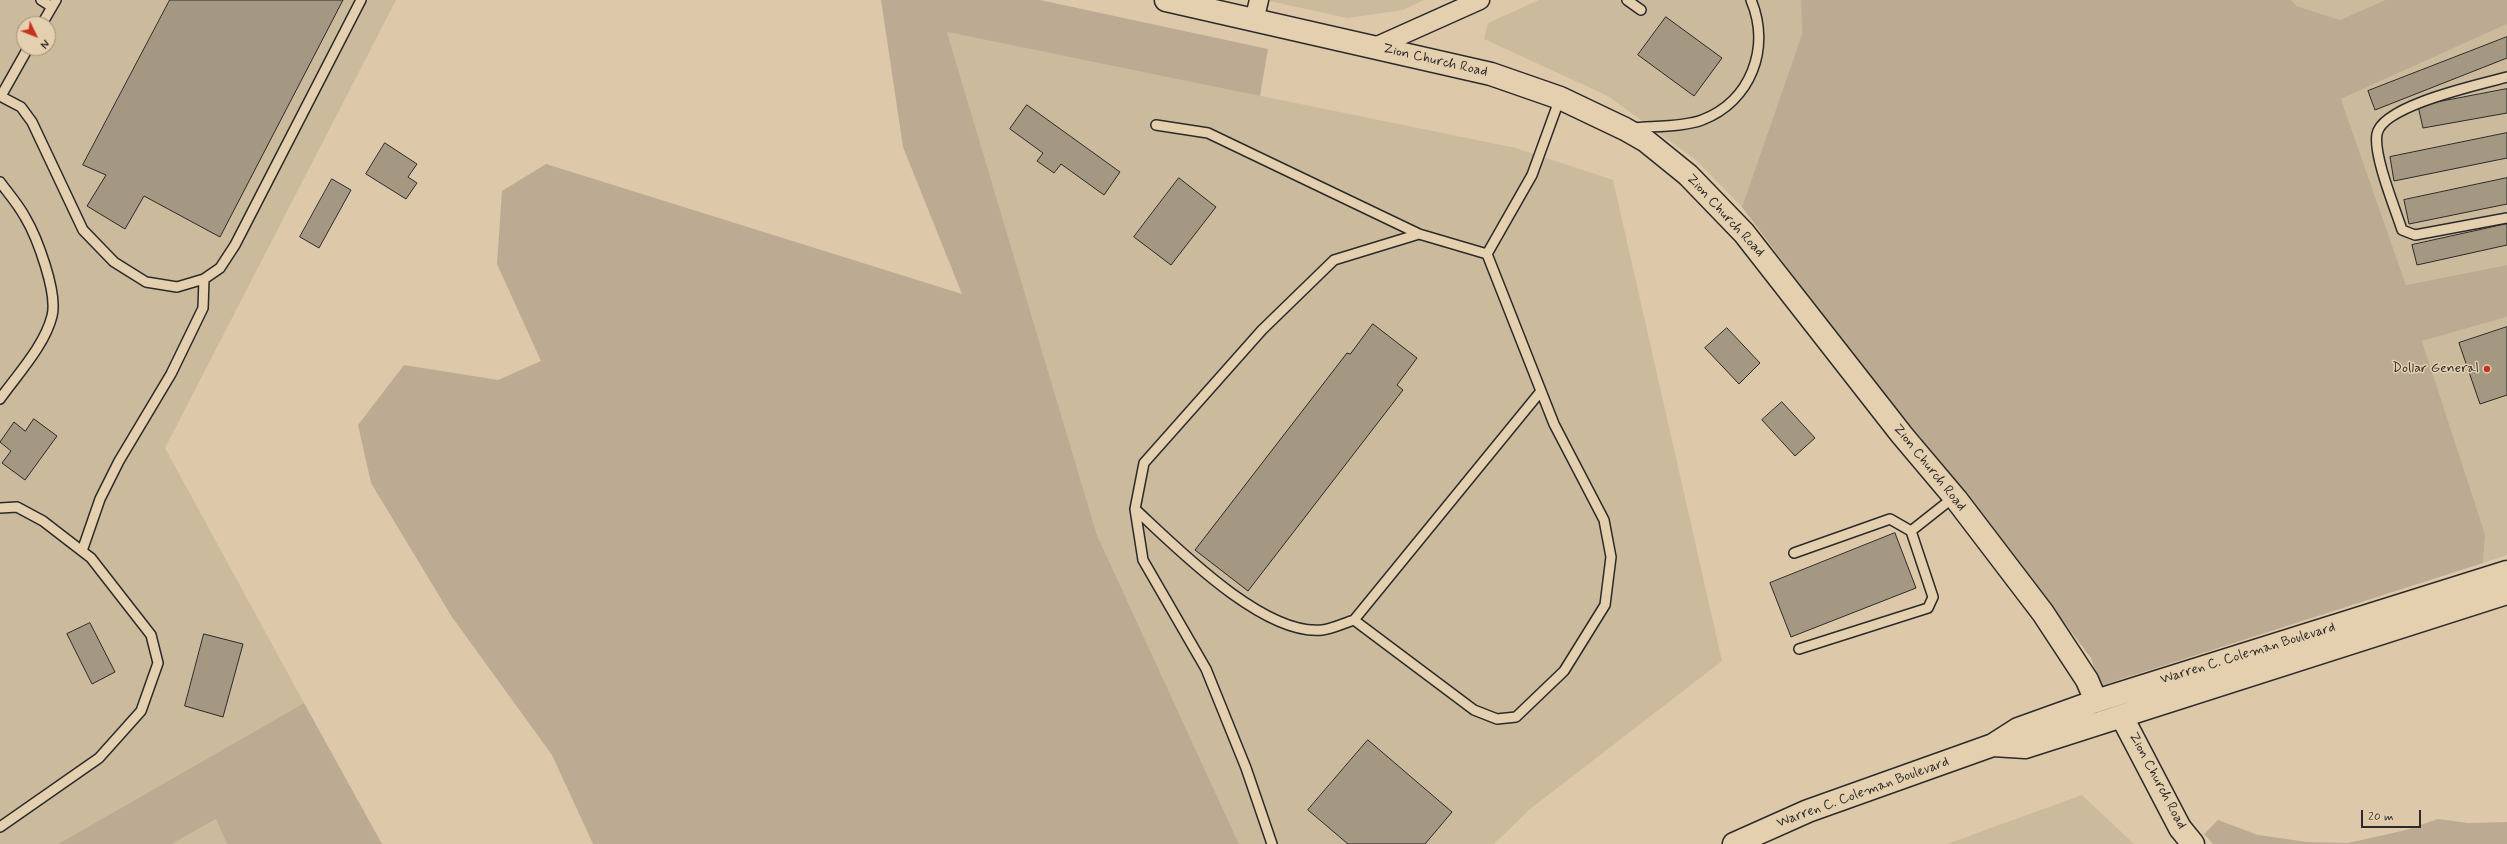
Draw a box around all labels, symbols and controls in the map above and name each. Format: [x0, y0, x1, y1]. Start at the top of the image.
north arrow [16, 16, 56, 56]
text: N [36, 36, 52, 51]
street label: Zion Church Road [1381, 41, 1489, 81]
street label: Zion Church Road [1682, 171, 1768, 261]
place label: Dollar General [2392, 361, 2479, 377]
marker: Dollar General [2482, 364, 2492, 374]
street label: Zion Church Road [1889, 421, 1969, 515]
street label: Warren C. Coleman Boulevard [2159, 619, 2337, 689]
street label: Zion Church Road [2124, 730, 2190, 832]
street label: Warren C. Coleman Boulevard [1775, 754, 1951, 832]
scale bar [2363, 802, 2423, 828]
text: 20 m [2368, 809, 2394, 825]

